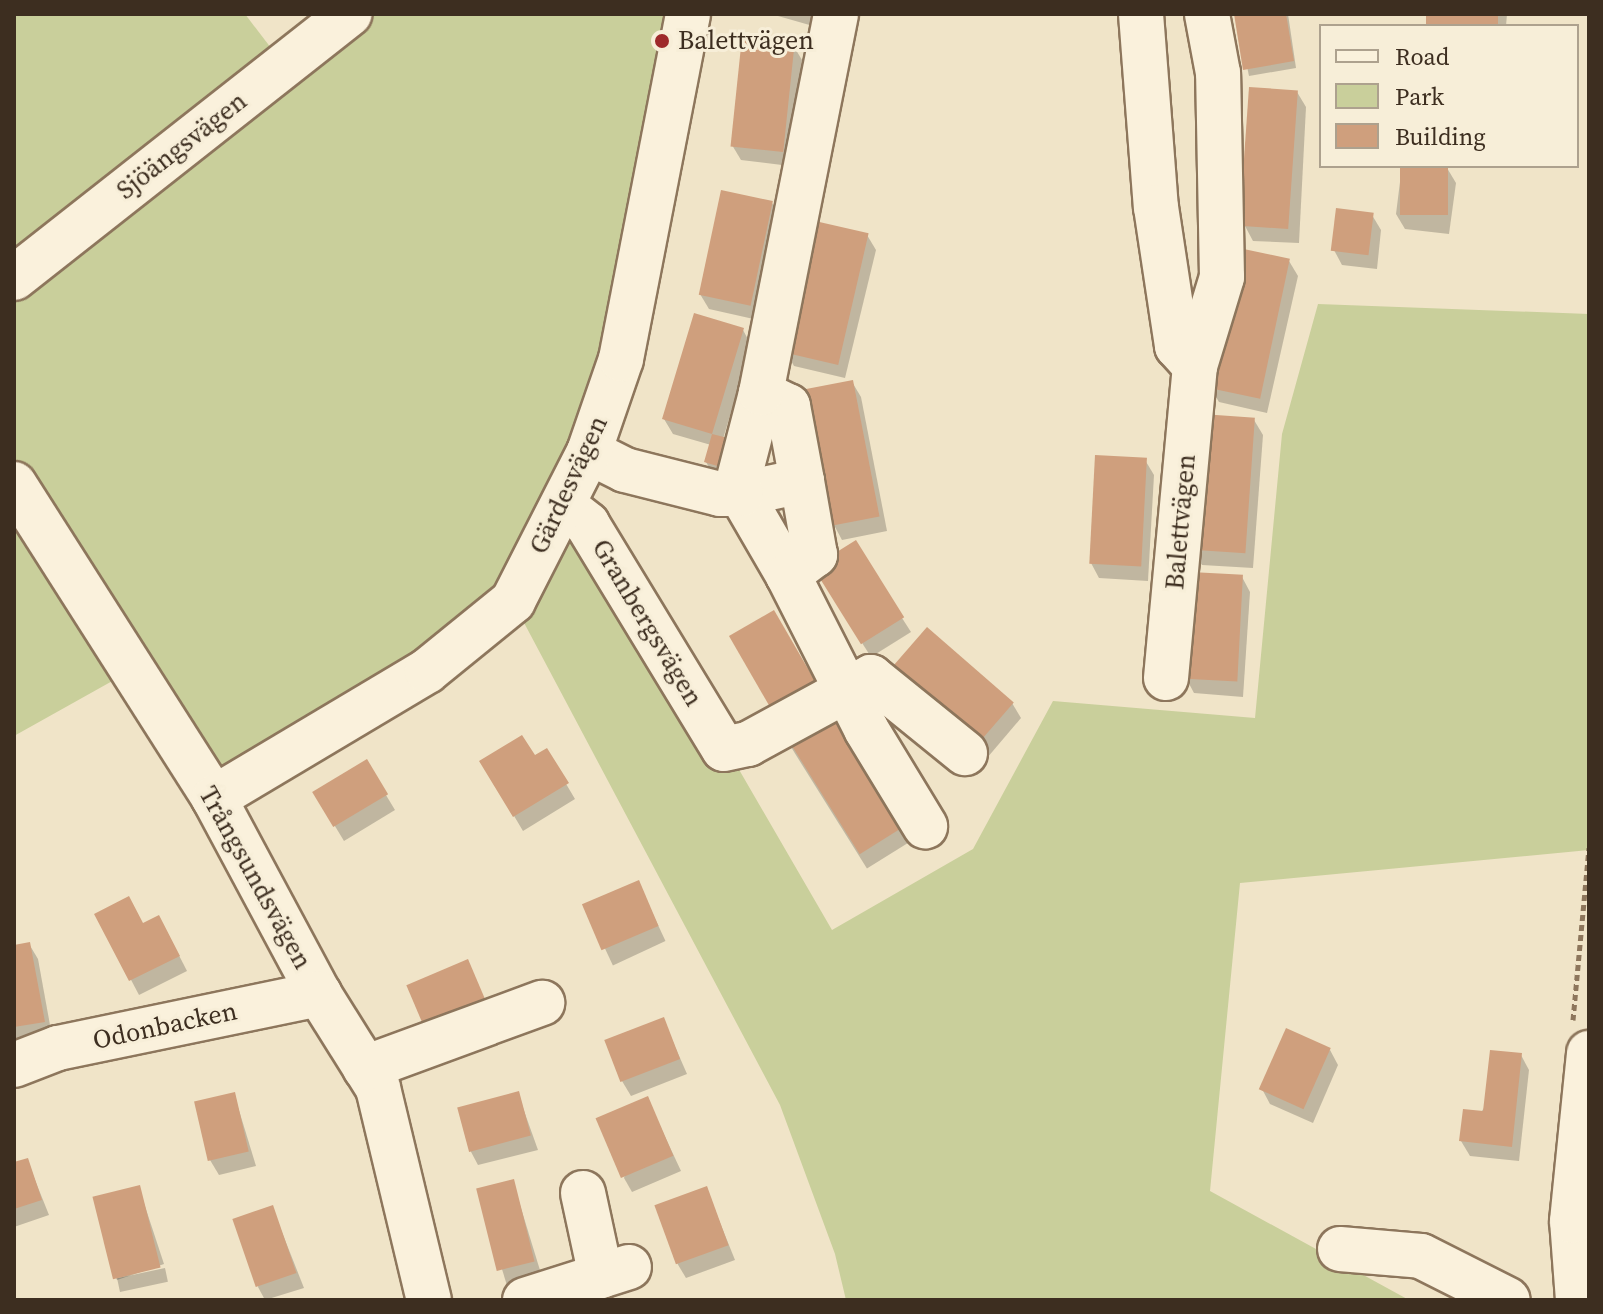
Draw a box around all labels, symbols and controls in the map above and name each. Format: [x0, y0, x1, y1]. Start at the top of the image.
legend [1319, 24, 1579, 168]
place label: Balettvägen [678, 25, 814, 57]
marker: Balettvägen [653, 32, 671, 50]
text: Road [1395, 40, 1449, 73]
text: Park [1395, 80, 1444, 113]
street label: Sjöängsvägen [111, 86, 253, 206]
text: Building [1395, 120, 1486, 153]
street label: Gärdesvägen [523, 411, 615, 559]
street label: Balettvägen [1160, 453, 1202, 591]
street label: Granbergsvägen [585, 534, 709, 712]
street label: Trångsundsvägen [192, 781, 318, 975]
street label: Odonbacken [90, 996, 240, 1056]

